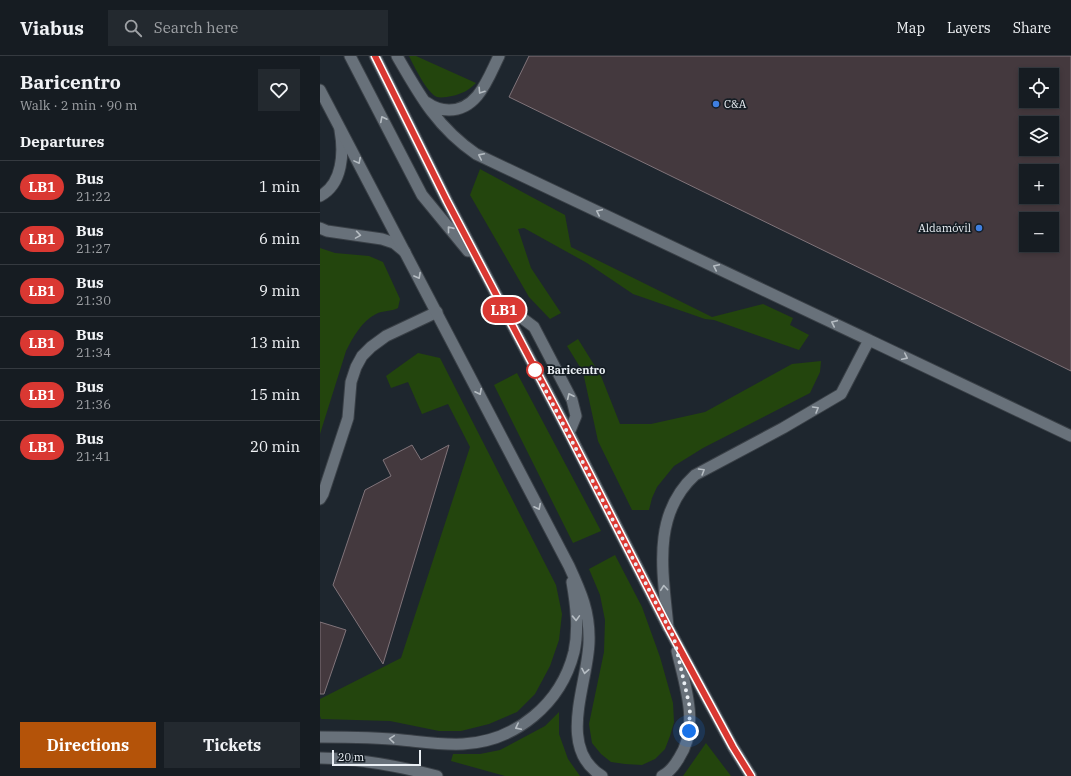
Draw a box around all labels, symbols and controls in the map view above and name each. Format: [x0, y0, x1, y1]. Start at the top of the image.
search box [108, 10, 388, 46]
text: Viabus [20, 16, 84, 40]
icon: search [122, 17, 144, 39]
text: Search here [154, 18, 238, 37]
text: Map [897, 19, 925, 37]
text: Layers [947, 19, 991, 37]
text: Share [1013, 19, 1051, 37]
map controls [1019, 68, 1059, 252]
button: locate [1019, 68, 1059, 108]
button: heart [258, 69, 300, 111]
text: Baricentro [20, 70, 121, 94]
one-way arrow [479, 86, 486, 93]
text: Walk · 2 min · 90 m [20, 97, 138, 114]
place label: C&A [724, 97, 747, 111]
marker: C&A [711, 99, 721, 109]
one-way arrow [380, 115, 387, 123]
button: layers [1019, 116, 1059, 156]
text: Departures [20, 132, 104, 151]
one-way arrow [478, 153, 486, 161]
one-way arrow [353, 157, 360, 165]
button: + [1019, 164, 1059, 204]
text: Bus [76, 169, 104, 188]
text: 1 min [259, 177, 300, 196]
text: LB1 [29, 178, 55, 196]
text: 21:22 [76, 188, 111, 205]
one-way arrow [595, 209, 603, 217]
button: − [1019, 212, 1059, 252]
text: Bus [76, 221, 104, 240]
place label: Aldamóvil [918, 221, 971, 235]
marker: Aldamóvil [974, 223, 984, 233]
one-way arrow [447, 227, 454, 234]
text: 6 min [259, 229, 300, 248]
text: LB1 [29, 230, 55, 248]
one-way arrow [355, 230, 361, 239]
text: 21:27 [76, 240, 111, 257]
one-way arrow [713, 264, 721, 272]
one-way arrow [414, 272, 421, 279]
text: Bus [76, 273, 104, 292]
text: 9 min [259, 281, 300, 300]
text: LB1 [29, 282, 55, 300]
text: 21:30 [76, 292, 111, 309]
line badge: LB1 [481, 297, 527, 323]
text: LB1 [491, 301, 517, 319]
one-way arrow [830, 320, 838, 328]
text: Bus [76, 325, 104, 344]
text: 13 min [250, 333, 300, 352]
text: LB1 [29, 334, 55, 352]
text: 21:34 [76, 344, 111, 361]
one-way arrow [900, 352, 908, 360]
marker: Baricentro [526, 361, 544, 379]
place label: Baricentro [547, 363, 605, 377]
text: Bus [76, 377, 104, 396]
text: 15 min [250, 385, 300, 404]
text: LB1 [29, 386, 55, 404]
one-way arrow [474, 387, 481, 395]
one-way arrow [567, 393, 575, 401]
text: 21:36 [76, 396, 111, 413]
one-way arrow [812, 406, 819, 413]
text: Bus [76, 429, 104, 448]
text: 20 min [250, 437, 300, 456]
text: LB1 [29, 438, 55, 456]
text: 21:41 [76, 448, 111, 465]
one-way arrow [698, 469, 705, 476]
one-way arrow [534, 503, 541, 510]
one-way arrow [660, 585, 669, 591]
one-way arrow [572, 615, 580, 621]
one-way arrow [581, 668, 590, 674]
your location [679, 721, 699, 741]
button: Directions [20, 722, 156, 768]
button: Tickets [164, 722, 300, 768]
one-way arrow [515, 722, 523, 730]
one-way arrow [389, 734, 395, 743]
scale bar [332, 748, 421, 767]
text: 20 m [338, 750, 364, 764]

